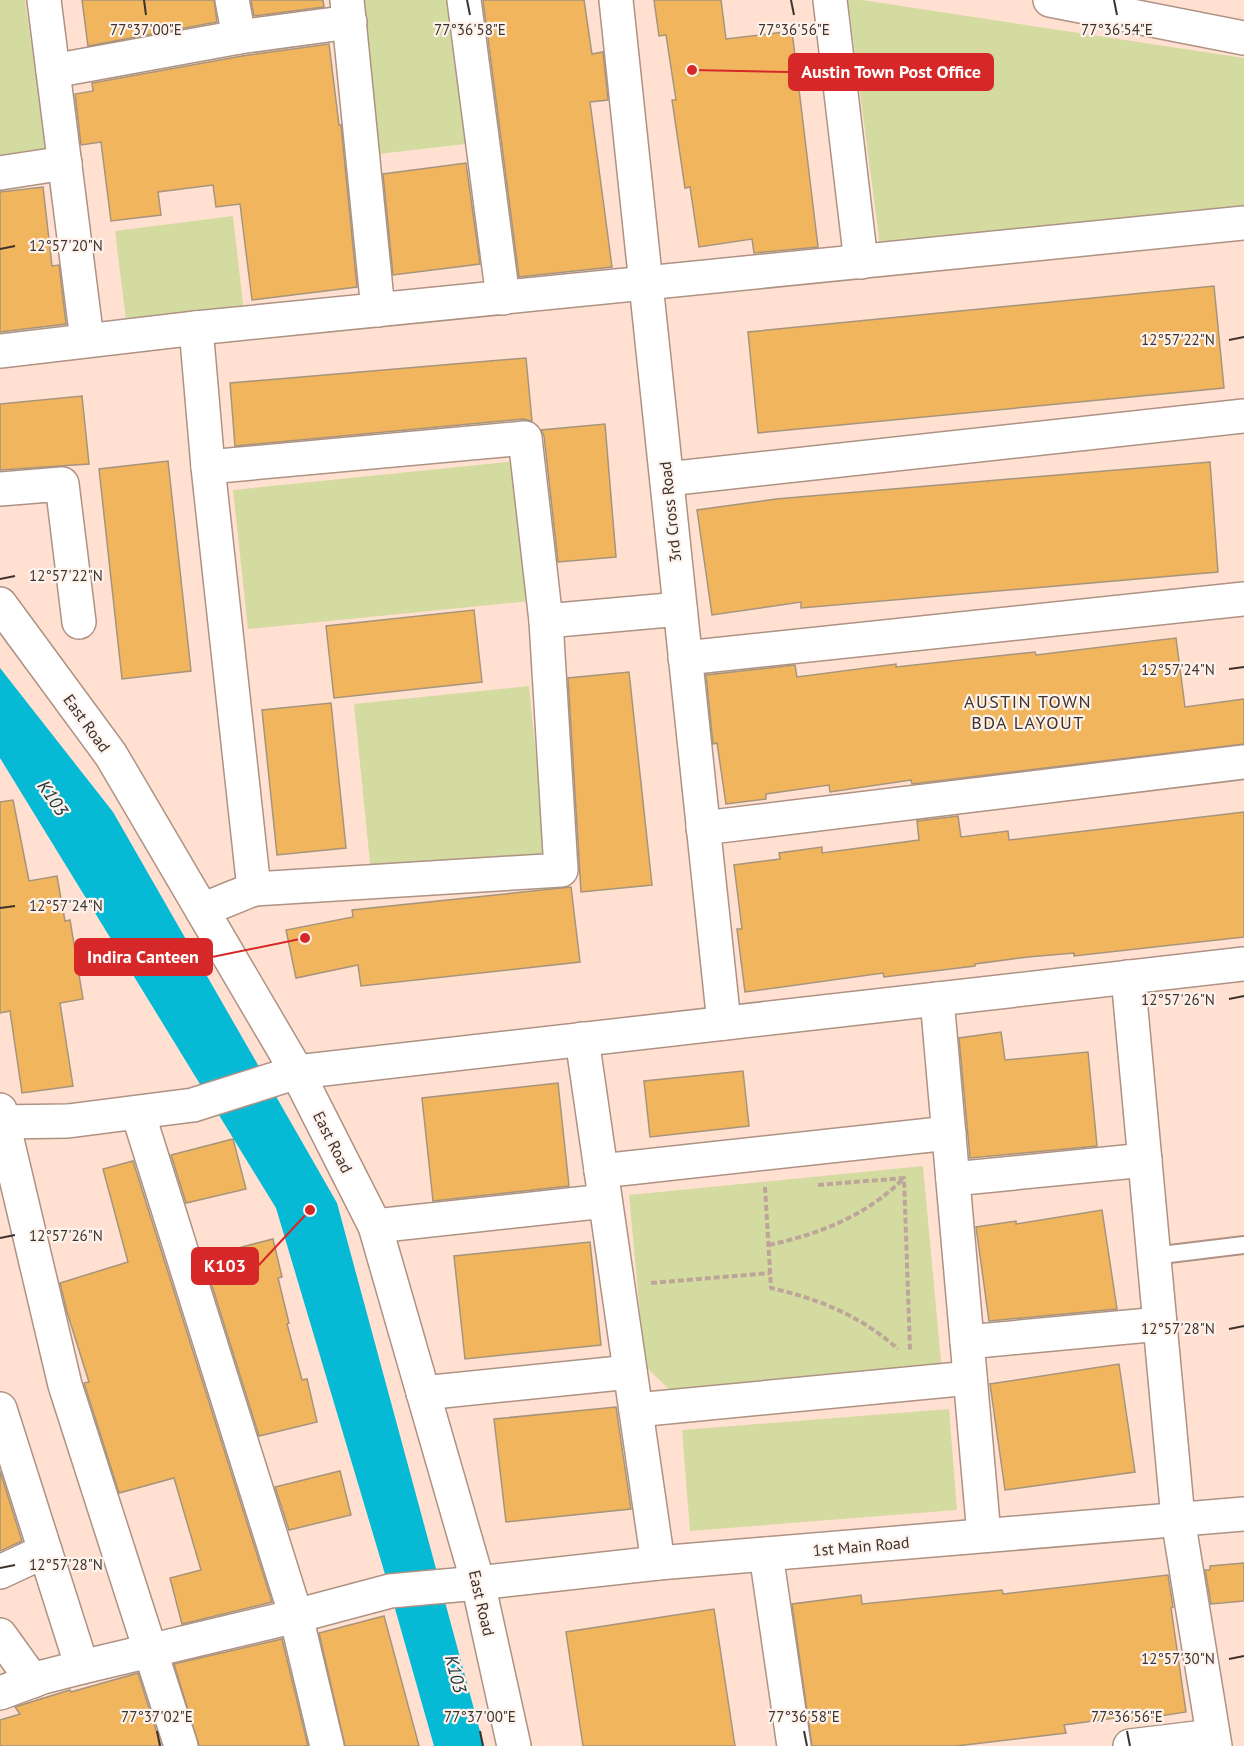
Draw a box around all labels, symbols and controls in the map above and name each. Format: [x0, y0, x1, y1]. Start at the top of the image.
text: 77°37'00"E [110, 20, 182, 39]
text: 77°36'58"E [434, 20, 506, 39]
text: 77°36'56"E [758, 20, 830, 39]
text: 77°36'54"E [1081, 20, 1153, 39]
callout: Austin Town Post Office [789, 54, 993, 90]
text: Austin Town Post Office [801, 60, 981, 83]
text: 12°57'20"N [29, 236, 103, 255]
text: 12°57'22"N [1141, 330, 1215, 349]
street label: 3rd Cross Road [655, 460, 685, 564]
text: 12°57'22"N [29, 566, 103, 585]
text: 12°57'24"N [1141, 660, 1215, 679]
street label: East Road [59, 690, 115, 756]
district label: AUSTIN TOWN BDA LAYOUT [964, 690, 1092, 734]
water label: K103 [33, 776, 74, 821]
text: 12°57'24"N [29, 896, 103, 915]
callout: Indira Canteen [75, 939, 212, 975]
text: Indira Canteen [87, 945, 199, 968]
text: 12°57'26"N [1141, 990, 1215, 1009]
street label: East Road [309, 1108, 357, 1176]
text: 12°57'26"N [29, 1226, 103, 1245]
callout: K103 [192, 1248, 258, 1284]
text: K103 [204, 1254, 246, 1277]
text: 12°57'28"N [1141, 1319, 1215, 1338]
street label: 1st Main Road [812, 1532, 910, 1560]
text: 12°57'28"N [29, 1555, 103, 1574]
street label: East Road [465, 1568, 499, 1638]
text: 12°57'30"N [1141, 1649, 1215, 1668]
water label: K103 [440, 1652, 472, 1696]
text: 77°37'02"E [121, 1707, 193, 1726]
text: 77°37'00"E [444, 1707, 516, 1726]
text: 77°36'58"E [768, 1707, 840, 1726]
text: 77°36'56"E [1091, 1707, 1163, 1726]

